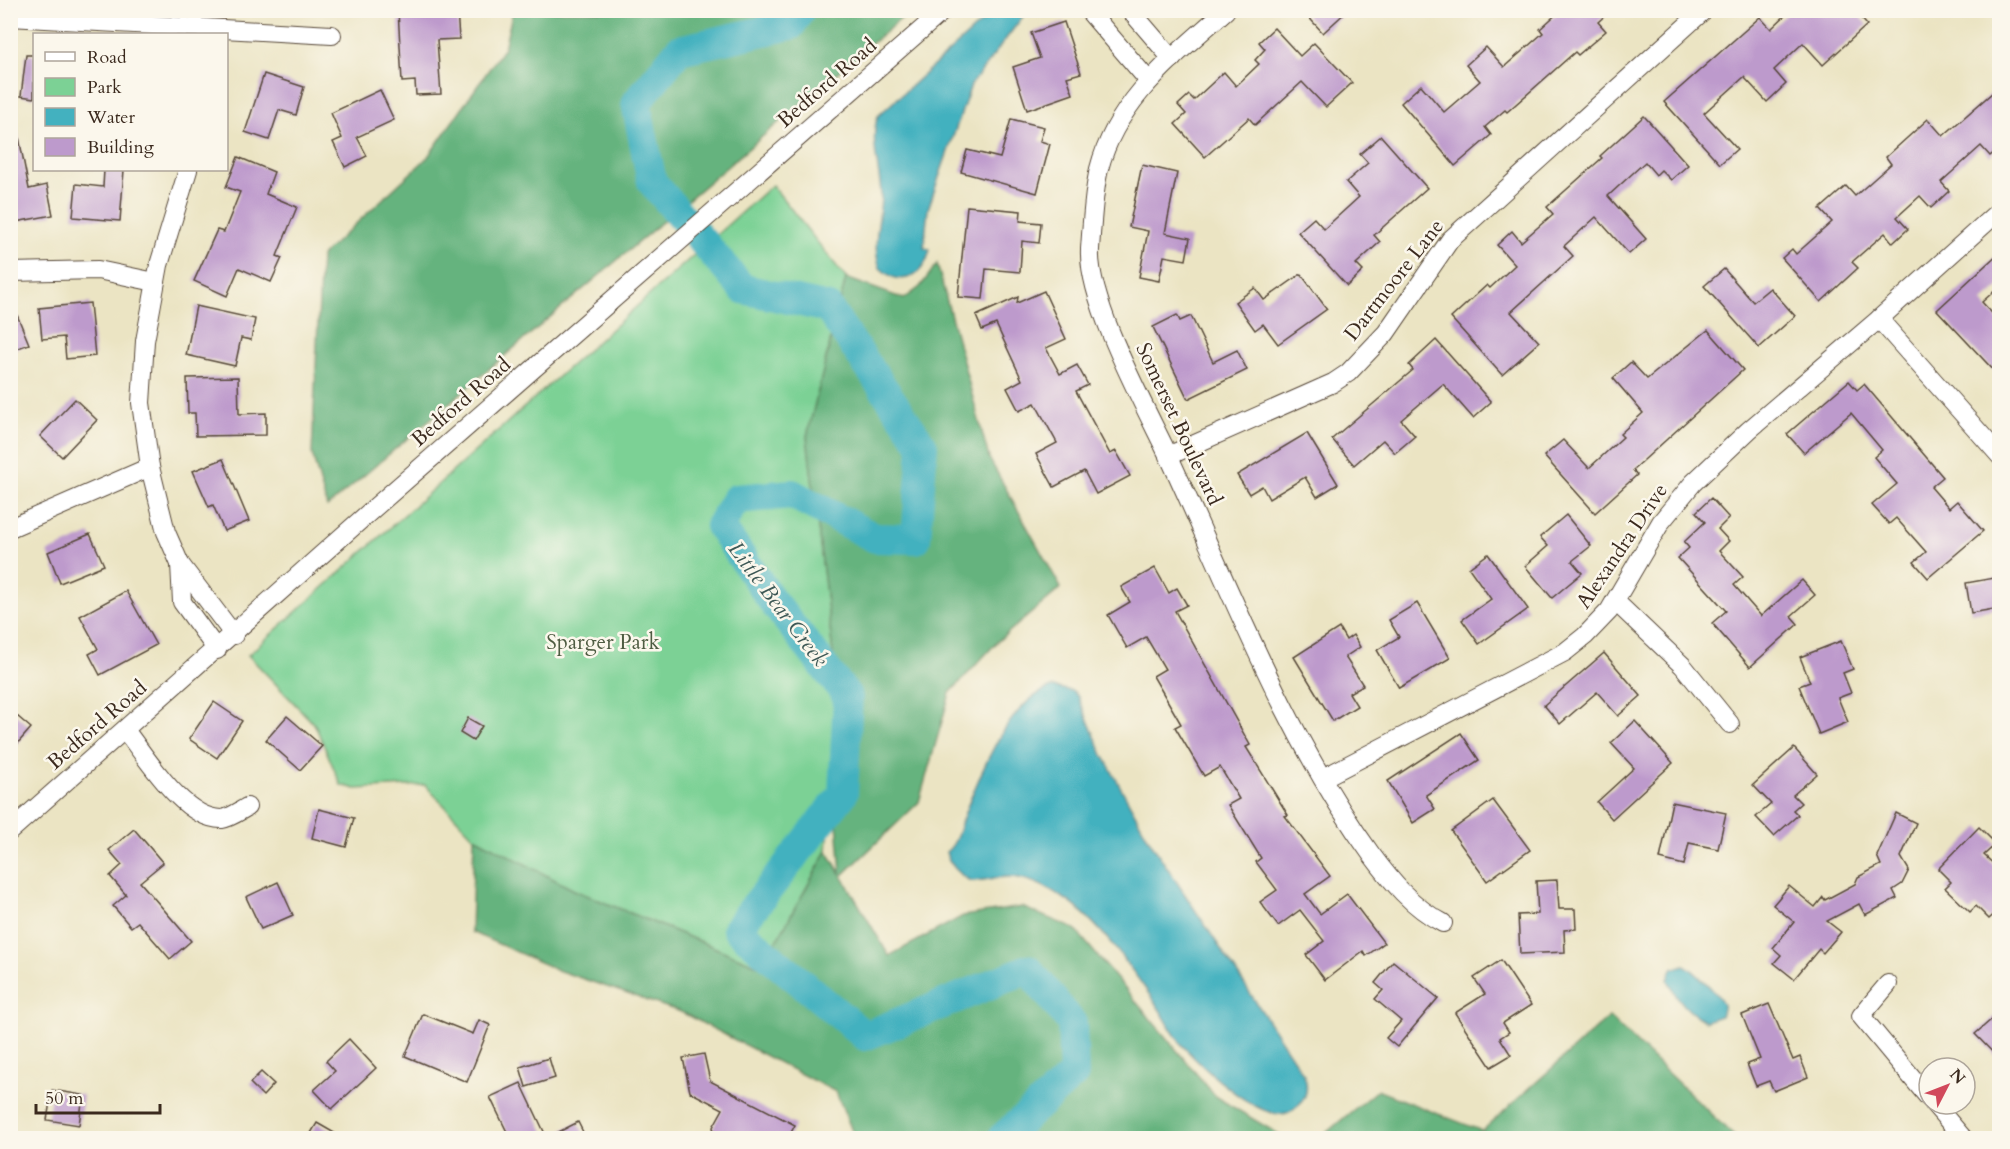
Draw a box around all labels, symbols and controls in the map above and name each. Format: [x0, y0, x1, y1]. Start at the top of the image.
street label: Bedford Road [771, 32, 883, 134]
legend [33, 33, 228, 171]
text: Road [87, 45, 127, 70]
text: Park [87, 75, 122, 100]
text: Water [86, 105, 136, 130]
text: Building [87, 135, 155, 160]
street label: Dartmoore Lane [1337, 213, 1451, 347]
street label: Somerset Boulevard [1129, 338, 1229, 510]
street label: Bedford Road [405, 351, 517, 453]
street label: Alexandra Drive [1569, 478, 1675, 614]
water label: Little Bear Creek [721, 535, 835, 673]
park label: Sparger Park [546, 628, 660, 657]
street label: Bedford Road [41, 674, 153, 776]
north arrow [1917, 1056, 1977, 1116]
text: N [1945, 1064, 1970, 1089]
scale bar [36, 1077, 160, 1115]
text: 50 m [45, 1086, 84, 1111]

